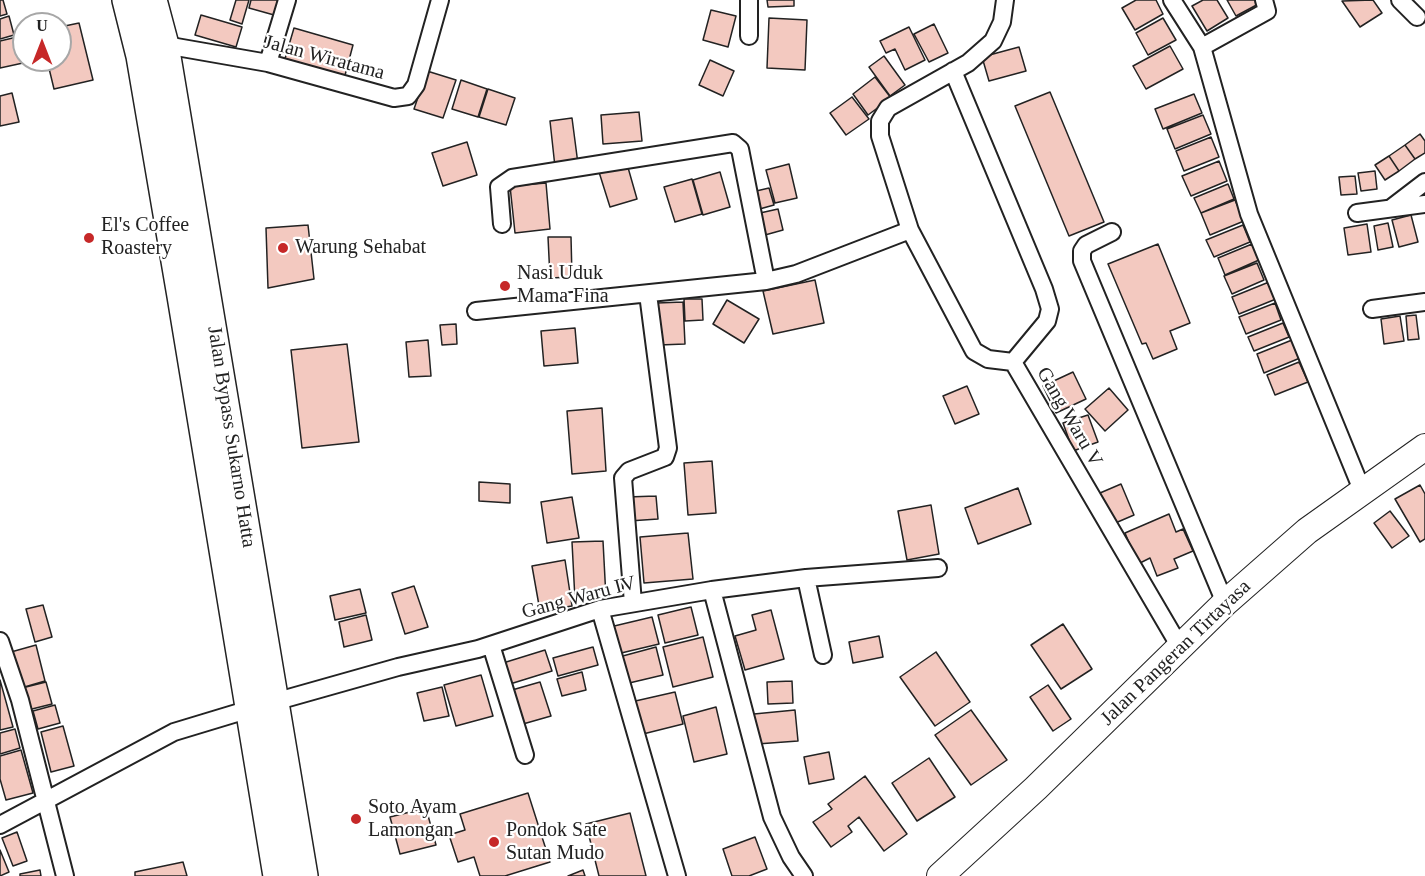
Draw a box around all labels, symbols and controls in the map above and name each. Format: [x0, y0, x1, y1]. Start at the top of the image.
north arrow [12, 12, 72, 72]
text: U [36, 17, 48, 34]
street label: Jalan Wiratama [261, 30, 387, 86]
place label: El's Coffee Roastery [101, 214, 189, 261]
marker: El's Coffee Roastery [82, 231, 96, 245]
place label: Warung Sehabat [295, 236, 426, 260]
marker: Warung Sehabat [276, 241, 290, 255]
place label: Nasi Uduk Mama Fina [517, 262, 609, 309]
marker: Nasi Uduk Mama Fina [498, 279, 512, 293]
street label: Jalan Bypass Sukarno Hatta [202, 325, 260, 549]
street label: Gang Waru V [1031, 363, 1107, 471]
street label: Gang Waru IV [519, 571, 639, 625]
street label: Jalan Pangeran Tirtayasa [1096, 575, 1256, 731]
place label: Soto Ayam Lamongan [368, 796, 457, 843]
marker: Soto Ayam Lamongan [349, 812, 363, 826]
place label: Pondok Sate Sutan Mudo [506, 819, 607, 866]
marker: Pondok Sate Sutan Mudo [487, 835, 501, 849]

